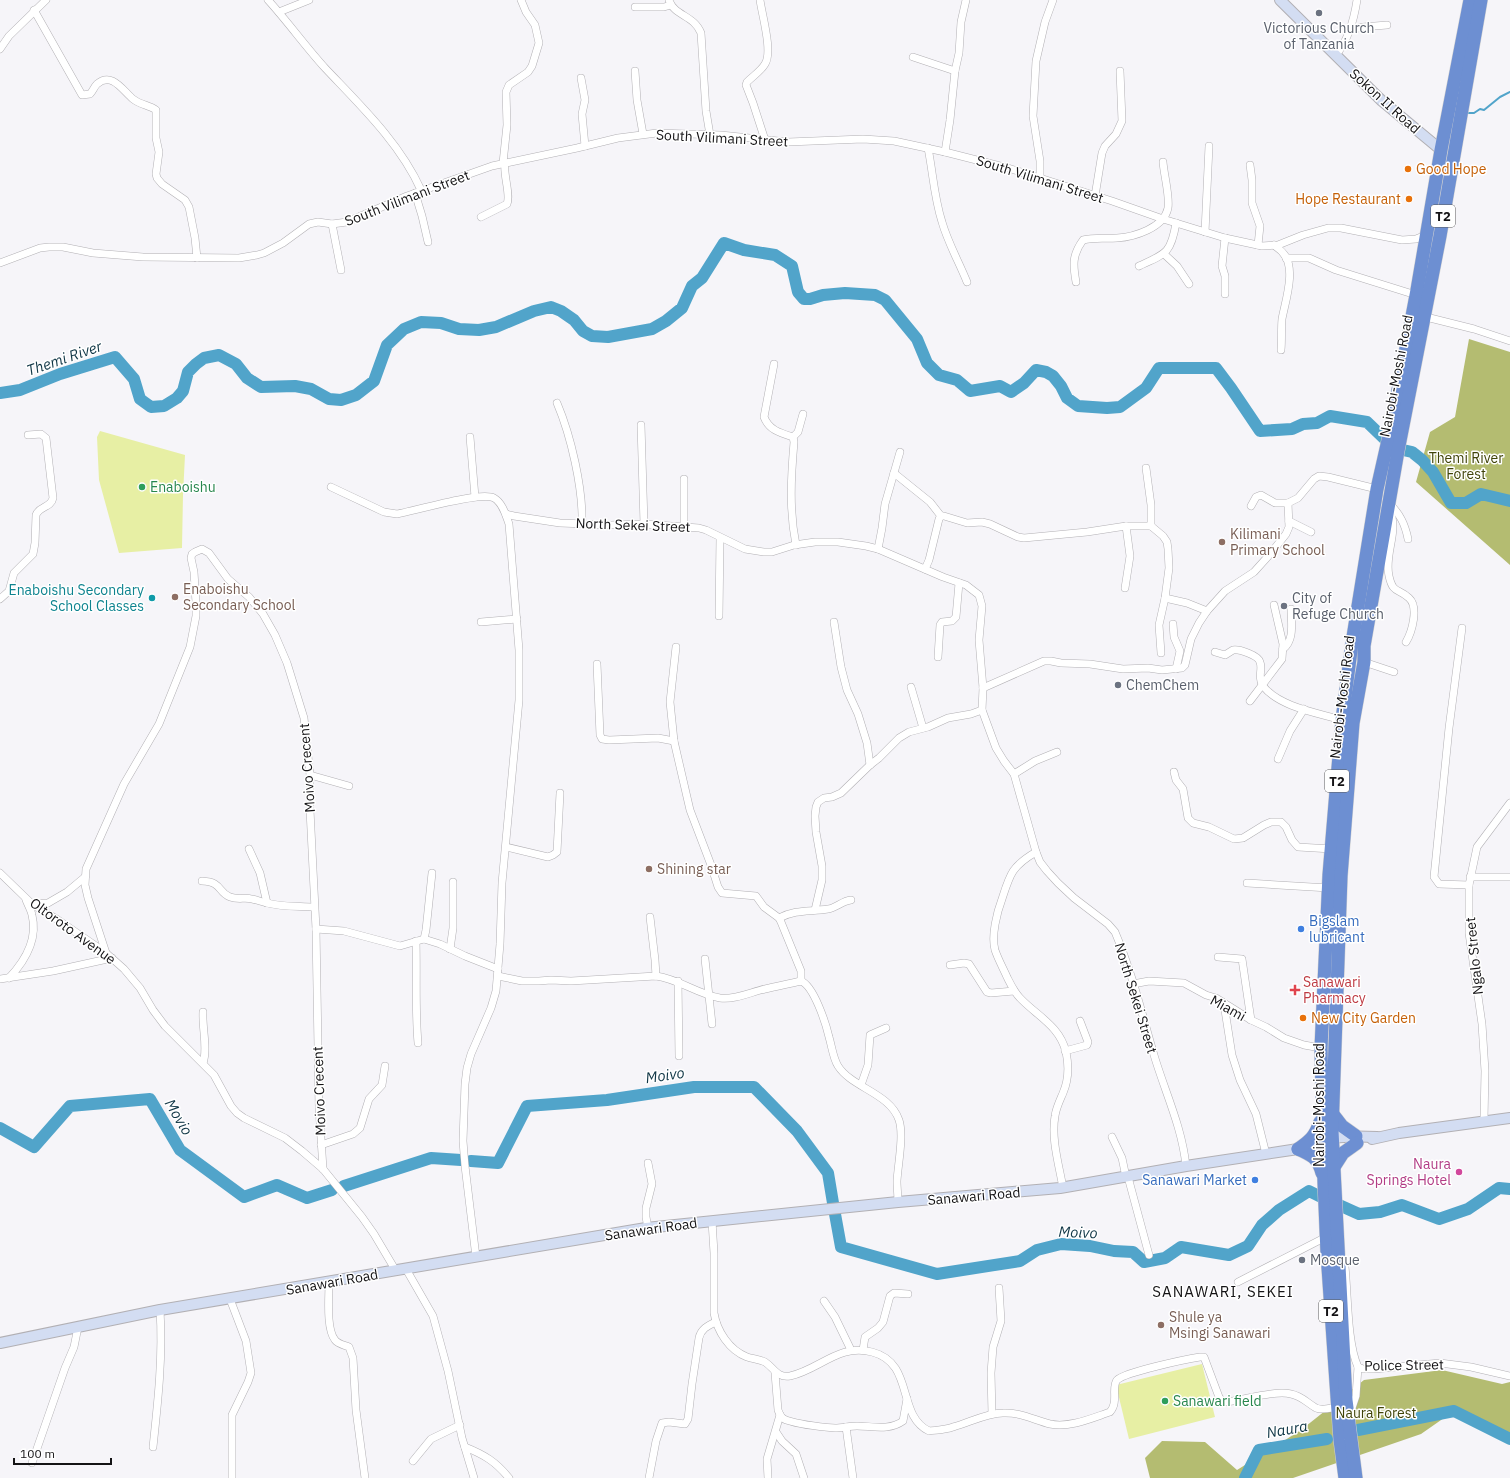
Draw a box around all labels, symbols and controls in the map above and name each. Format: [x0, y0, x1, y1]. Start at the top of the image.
marker: Victorious Church of Tanzania [1314, 8, 1324, 18]
place label: Victorious Church of Tanzania [1264, 19, 1374, 53]
street label: Sokon II Road [1346, 65, 1424, 137]
street label: South Vilimani Street [655, 126, 789, 150]
street label: South Vilimani Street [974, 151, 1106, 207]
place label: Good Hope [1416, 160, 1487, 178]
marker: Good Hope [1403, 164, 1413, 174]
street label: South Vilimani Street [342, 166, 472, 230]
place label: Hope Restaurant [1295, 190, 1401, 208]
marker: Hope Restaurant [1404, 194, 1414, 204]
road number: T2 [1431, 205, 1455, 227]
street label: Nairobi-Moshi Road [1375, 313, 1417, 439]
water label: Themi River [24, 336, 105, 380]
park label: Themi River Forest [1429, 449, 1503, 483]
place label: Enaboishu [150, 478, 216, 496]
marker: Enaboishu [137, 482, 147, 492]
street label: North Sekei Street [575, 514, 691, 536]
place label: Kilimani Primary School [1230, 525, 1325, 559]
marker: Kilimani Primary School [1217, 537, 1227, 547]
place label: Enaboishu Secondary School [183, 580, 296, 614]
place label: Enaboishu Secondary School Classes [8, 581, 144, 615]
place label: City of Refuge Church [1292, 589, 1384, 623]
marker: Enaboishu Secondary School [170, 592, 180, 602]
marker: Enaboishu Secondary School Classes [147, 593, 157, 603]
marker: City of Refuge Church [1279, 601, 1289, 611]
street label: Nairobi-Moshi Road [1326, 634, 1358, 760]
place label: ChemChem [1126, 676, 1199, 694]
marker: ChemChem [1113, 680, 1123, 690]
street label: Moivo Crecent [295, 723, 319, 813]
road number: T2 [1325, 770, 1349, 792]
place label: Shining star [657, 860, 731, 878]
marker: Shining star [644, 864, 654, 874]
street label: Oltoroto Avenue [26, 894, 120, 968]
place label: Bigslam lubricant [1309, 912, 1365, 946]
street label: Ngalo Street [1461, 916, 1487, 996]
marker: Bigslam lubricant [1296, 924, 1306, 934]
street label: North Sekei Street [1111, 940, 1161, 1056]
place label: Sanawari Pharmacy [1303, 973, 1366, 1007]
marker: Sanawari Pharmacy [1290, 985, 1300, 995]
street label: Miami [1207, 991, 1249, 1025]
place label: New City Garden [1311, 1009, 1416, 1027]
marker: New City Garden [1298, 1013, 1308, 1023]
street label: Nairobi-Moshi Road [1310, 1043, 1328, 1167]
street label: Moivo Crecent [308, 1046, 330, 1136]
water label: Moivo [644, 1063, 686, 1087]
water label: Movio [161, 1095, 197, 1139]
place label: Naura Springs Hotel [1367, 1155, 1452, 1189]
marker: Naura Springs Hotel [1454, 1167, 1464, 1177]
place label: Sanawari Market [1142, 1171, 1247, 1189]
marker: Sanawari Market [1250, 1175, 1260, 1185]
street label: Sanawari Road [927, 1183, 1021, 1209]
street label: Sanawari Road [604, 1214, 698, 1244]
water label: Moivo [1058, 1222, 1098, 1242]
place label: Mosque [1310, 1251, 1360, 1269]
marker: Mosque [1297, 1255, 1307, 1265]
street label: Sanawari Road [285, 1265, 379, 1299]
district label: SANAWARI, SEKEI [1152, 1282, 1294, 1301]
road number: T2 [1319, 1300, 1343, 1322]
place label: Shule ya Msingi Sanawari [1169, 1308, 1271, 1342]
marker: Shule ya Msingi Sanawari [1156, 1320, 1166, 1330]
street label: Police Street [1364, 1355, 1444, 1375]
place label: Sanawari field [1173, 1392, 1262, 1410]
marker: Sanawari field [1160, 1396, 1170, 1406]
park label: Naura Forest [1336, 1404, 1417, 1422]
water label: Naura [1265, 1416, 1309, 1442]
scale bar [14, 1440, 111, 1466]
text: 100 m [20, 1446, 55, 1461]

